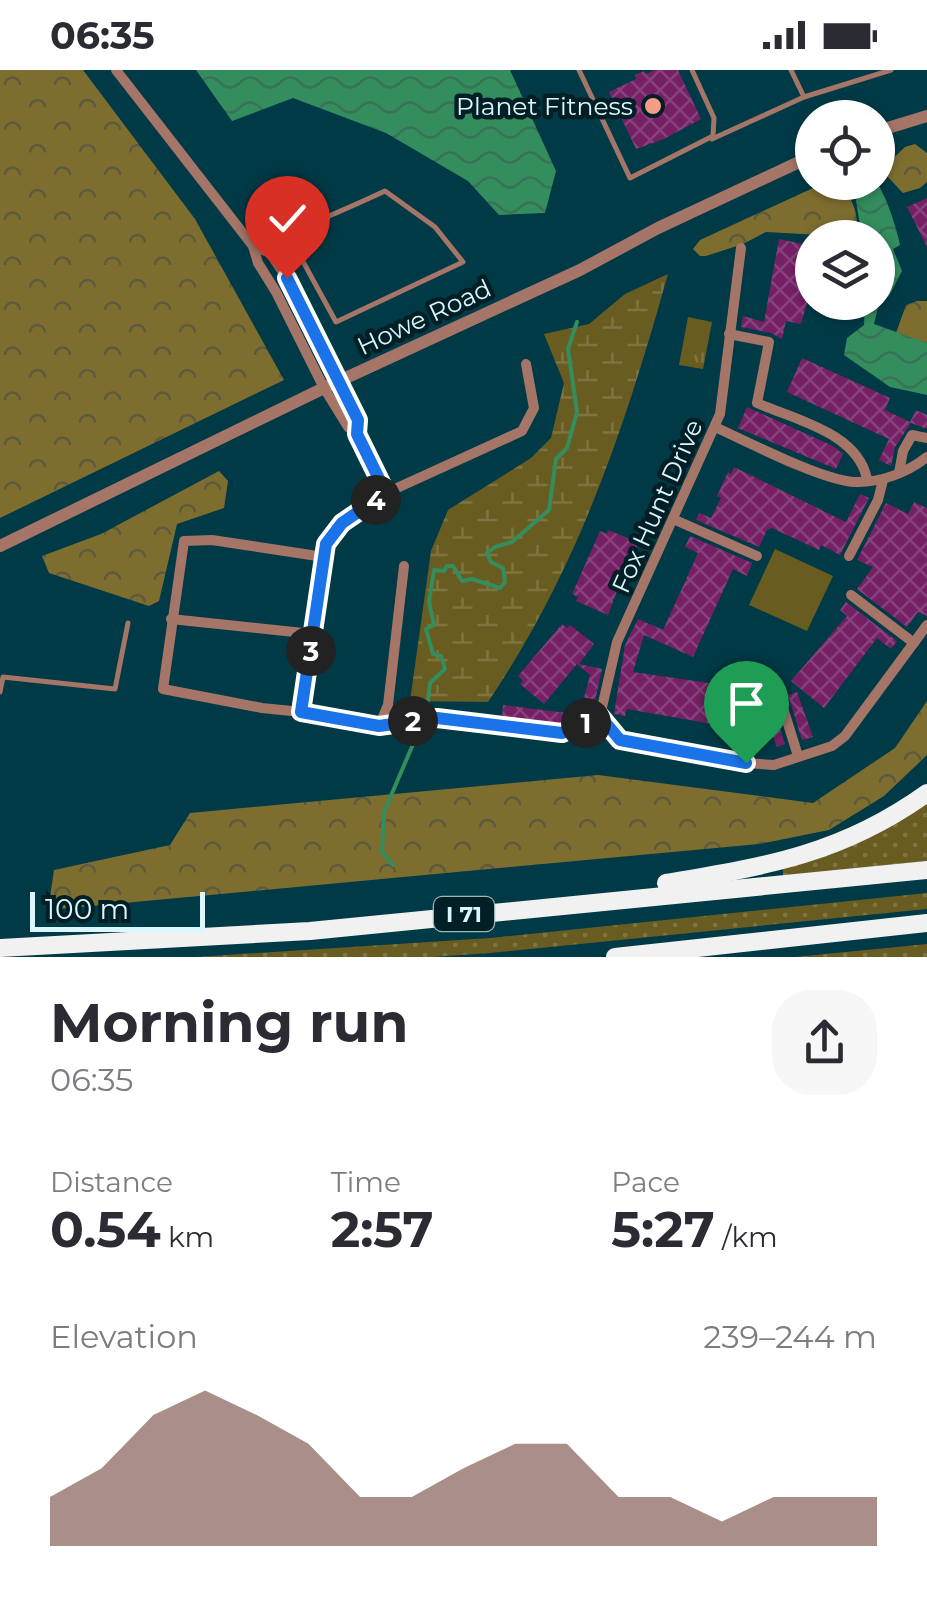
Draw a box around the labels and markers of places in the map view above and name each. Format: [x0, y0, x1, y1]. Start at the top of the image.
place label: Planet Fitness [456, 91, 633, 121]
marker: Planet Fitness [642, 95, 664, 117]
pin [245, 176, 330, 279]
pin: 4 [351, 475, 401, 525]
pin: 3 [286, 626, 336, 676]
pin [704, 661, 789, 764]
pin: 2 [388, 696, 438, 746]
pin: 1 [561, 698, 611, 748]

